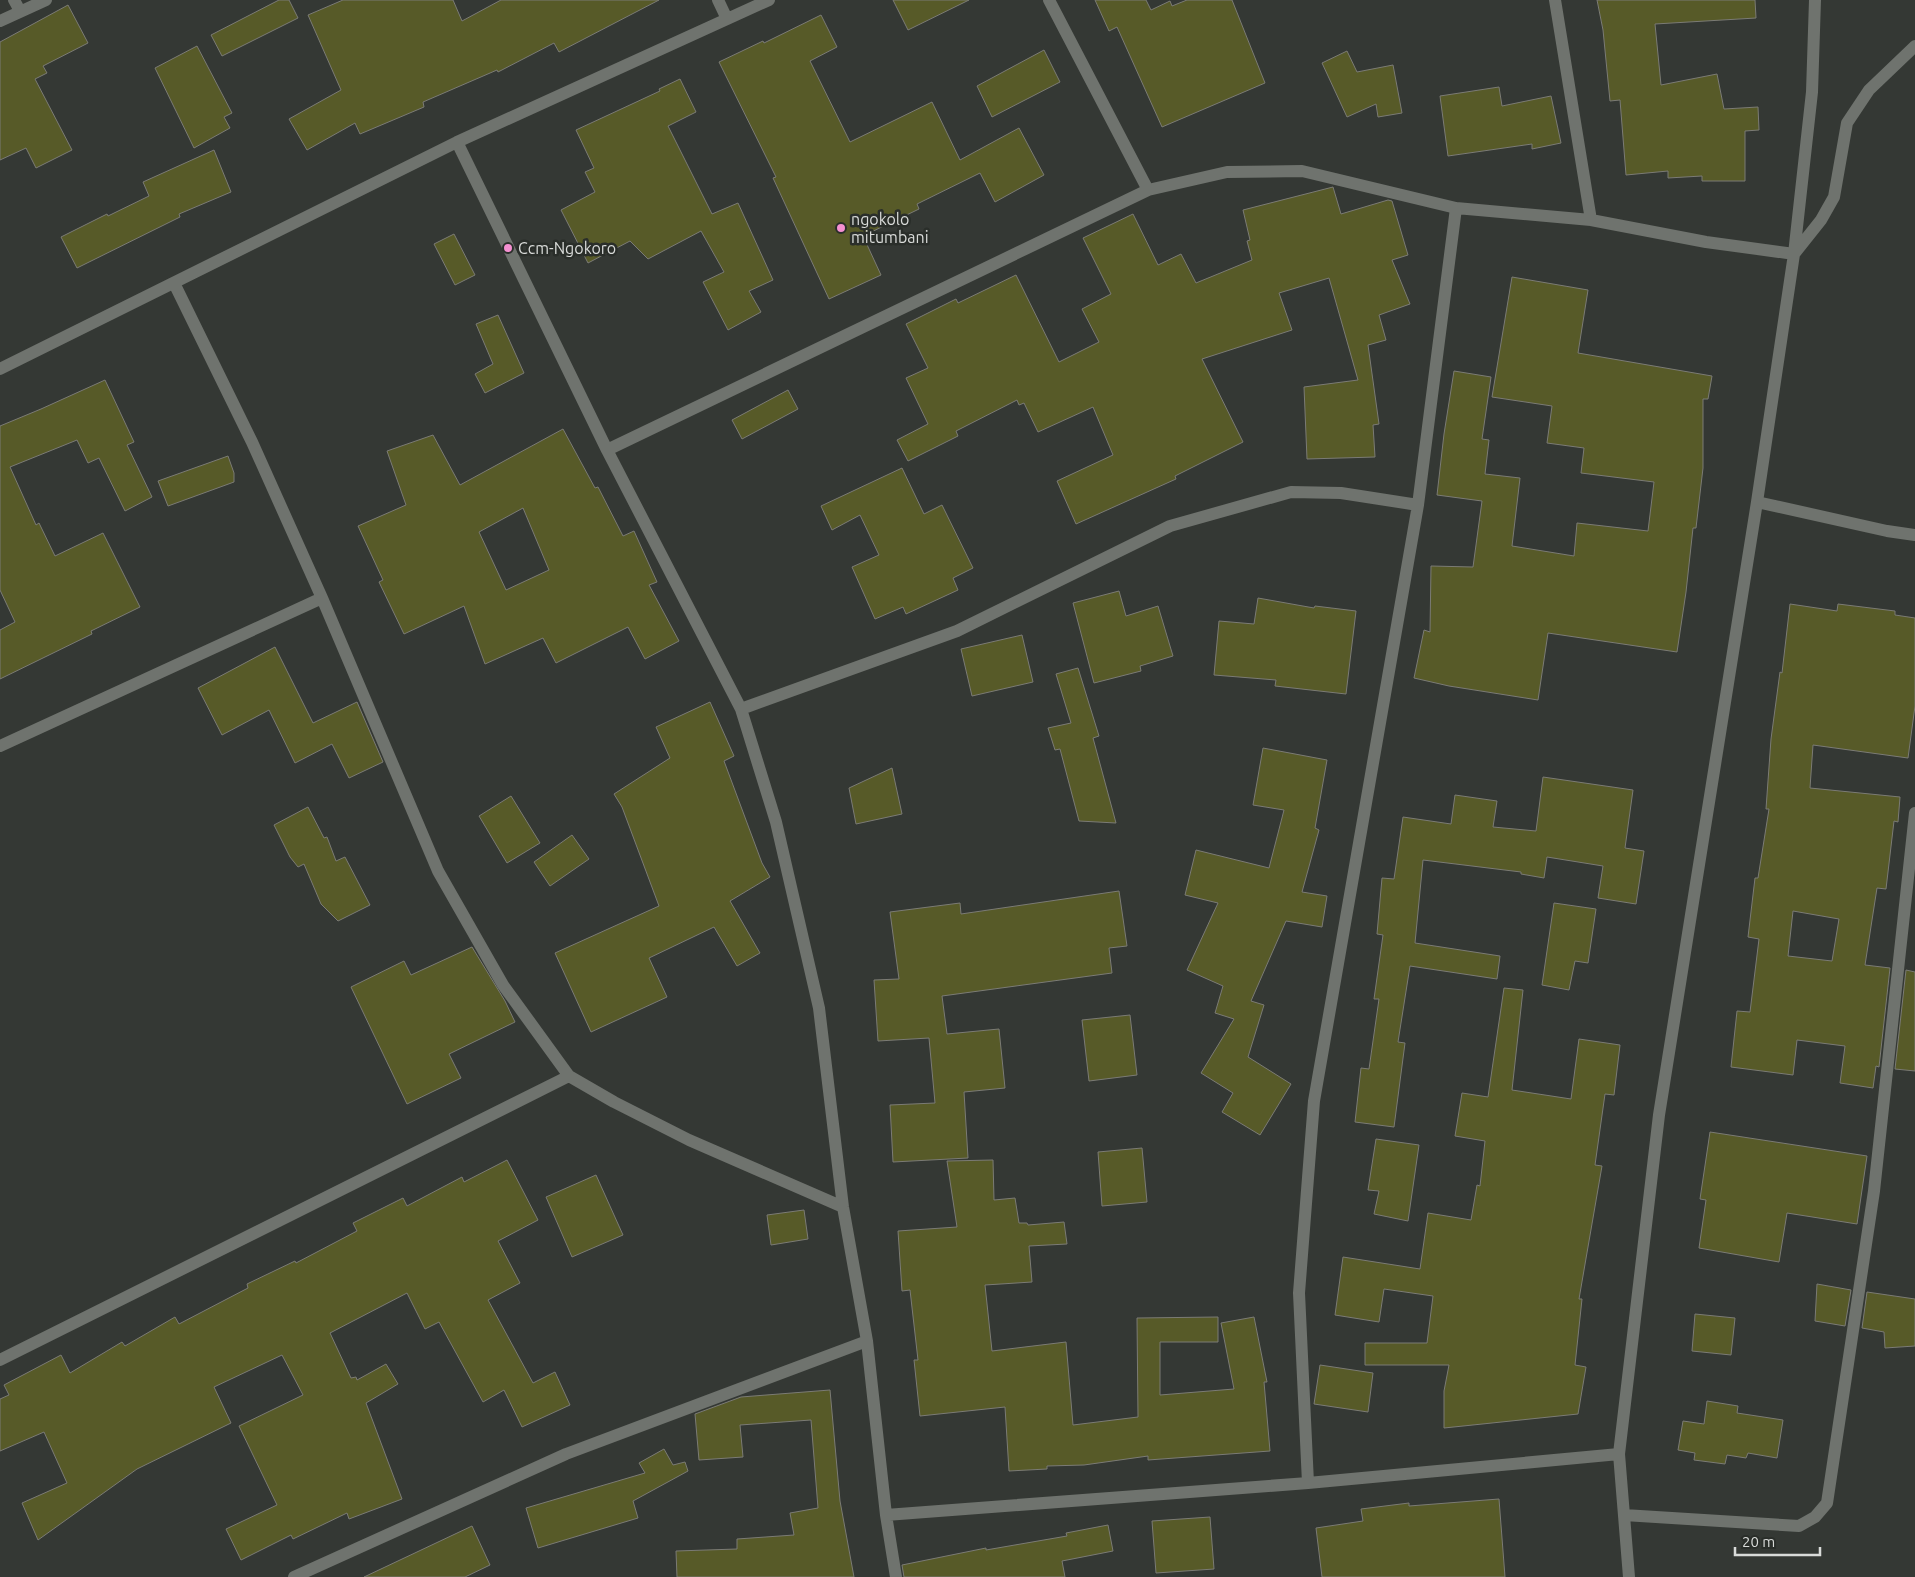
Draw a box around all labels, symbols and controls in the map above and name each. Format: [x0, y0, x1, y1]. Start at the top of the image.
place label: ngokolo mitumbani [851, 210, 929, 246]
marker: ngokolo mitumbani [835, 222, 847, 234]
place label: Ccm-Ngokoro [518, 239, 616, 257]
marker: Ccm-Ngokoro [502, 242, 514, 254]
scale bar [1735, 1524, 1820, 1556]
text: 20 m [1742, 1533, 1775, 1550]

